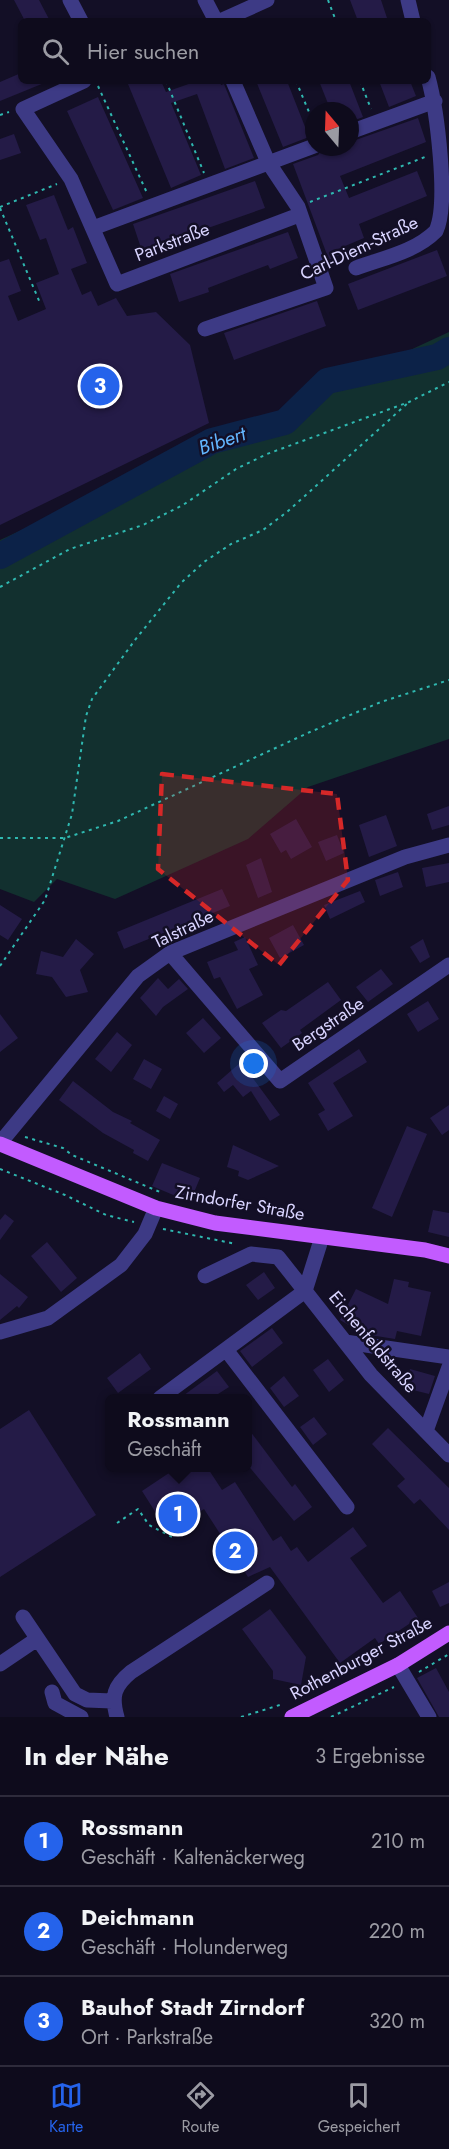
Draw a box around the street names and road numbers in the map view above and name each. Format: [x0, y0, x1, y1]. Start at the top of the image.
street label: Carl-Diem-Straße [296, 209, 422, 287]
street label: Parkstraße [131, 216, 213, 268]
street label: Talstraße [148, 903, 218, 955]
street label: Bergstraße [287, 990, 369, 1058]
street label: Zirndorfer Straße [173, 1179, 307, 1227]
street label: Eichenfeldstraße [323, 1285, 423, 1399]
street label: Rothenburger Straße [285, 1610, 437, 1706]

